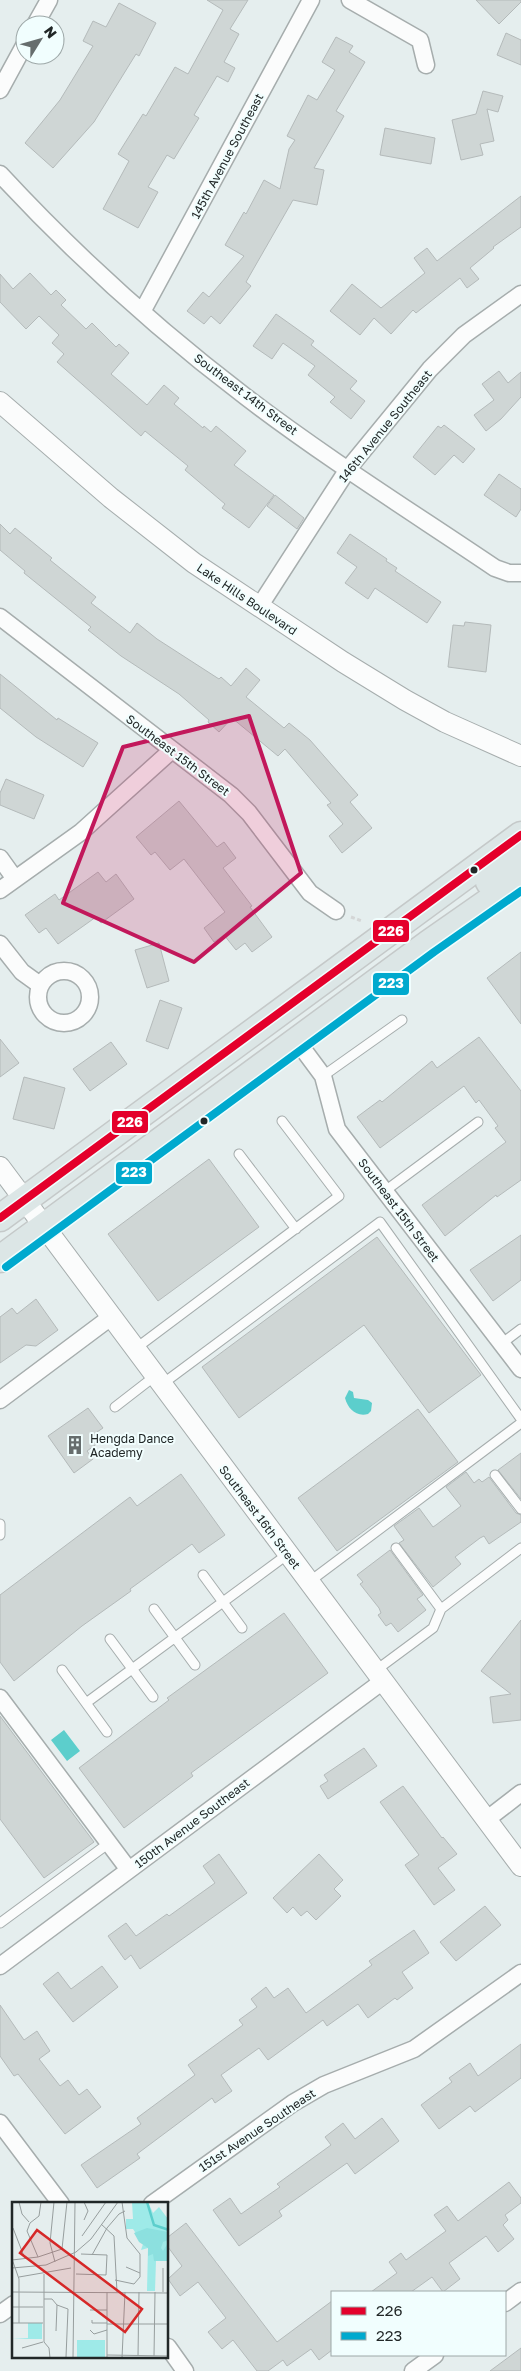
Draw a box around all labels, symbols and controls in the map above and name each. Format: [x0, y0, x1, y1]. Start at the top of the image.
north arrow [15, 15, 65, 65]
text: N [41, 23, 61, 41]
street label: 145th Avenue Southeast [188, 91, 267, 221]
street label: Southeast 14th Street [191, 350, 301, 438]
street label: 146th Avenue Southeast [335, 367, 435, 485]
street label: Lake Hills Boulevard [194, 560, 300, 638]
street label: Southeast 15th Street [123, 711, 233, 799]
unlabelled marker [469, 865, 479, 875]
line badge: 226 [372, 919, 410, 943]
text: 226 [378, 922, 404, 939]
line badge: 223 [372, 972, 410, 996]
text: 223 [378, 974, 404, 991]
line badge: 226 [111, 1110, 149, 1134]
text: 226 [117, 1113, 143, 1130]
unlabelled marker [199, 1116, 209, 1126]
street label: Southeast 15th Street [355, 1155, 443, 1265]
line badge: 223 [115, 1161, 153, 1185]
text: 223 [121, 1163, 147, 1180]
place label: Hengda Dance Academy [90, 1431, 174, 1460]
building icon: Hengda Dance Academy [64, 1434, 86, 1456]
street label: Southeast 16th Street [216, 1462, 304, 1572]
street label: 150th Avenue Southeast [132, 1775, 253, 1871]
street label: 151st Avenue Southeast [196, 2085, 318, 2175]
inset map [12, 2202, 169, 2358]
legend [331, 2291, 506, 2356]
text: 226 [376, 2301, 402, 2319]
text: 223 [376, 2326, 402, 2344]

